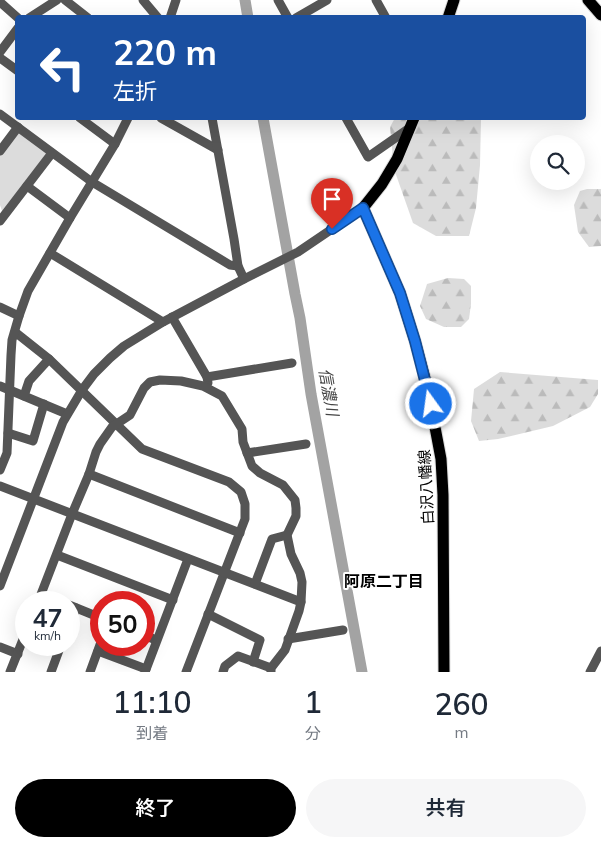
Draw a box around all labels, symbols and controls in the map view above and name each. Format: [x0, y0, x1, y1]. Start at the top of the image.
text: 220 m [113, 30, 217, 74]
icon: left [30, 35, 95, 100]
text: 左折 [113, 77, 157, 105]
map controls [530, 135, 585, 190]
button: search [530, 135, 585, 190]
pin [311, 178, 353, 229]
icon: arrive [318, 185, 346, 213]
water label: 信濃川 [315, 367, 343, 419]
position arrow [404, 377, 456, 429]
street label: 白沢八幡線 [415, 449, 437, 525]
district label: 阿原二丁目 [344, 571, 424, 591]
speed limit sign: 50 [90, 591, 155, 656]
text: 47 [32, 602, 63, 633]
text: km/h [34, 628, 61, 643]
text: 11:10 [112, 683, 192, 721]
text: 1 [304, 683, 322, 721]
text: 260 [435, 685, 489, 723]
text: m [455, 722, 469, 742]
text: 到着 [136, 723, 168, 743]
text: 分 [305, 723, 321, 743]
button: 終了 [15, 779, 296, 837]
button: 共有 [306, 779, 586, 837]

